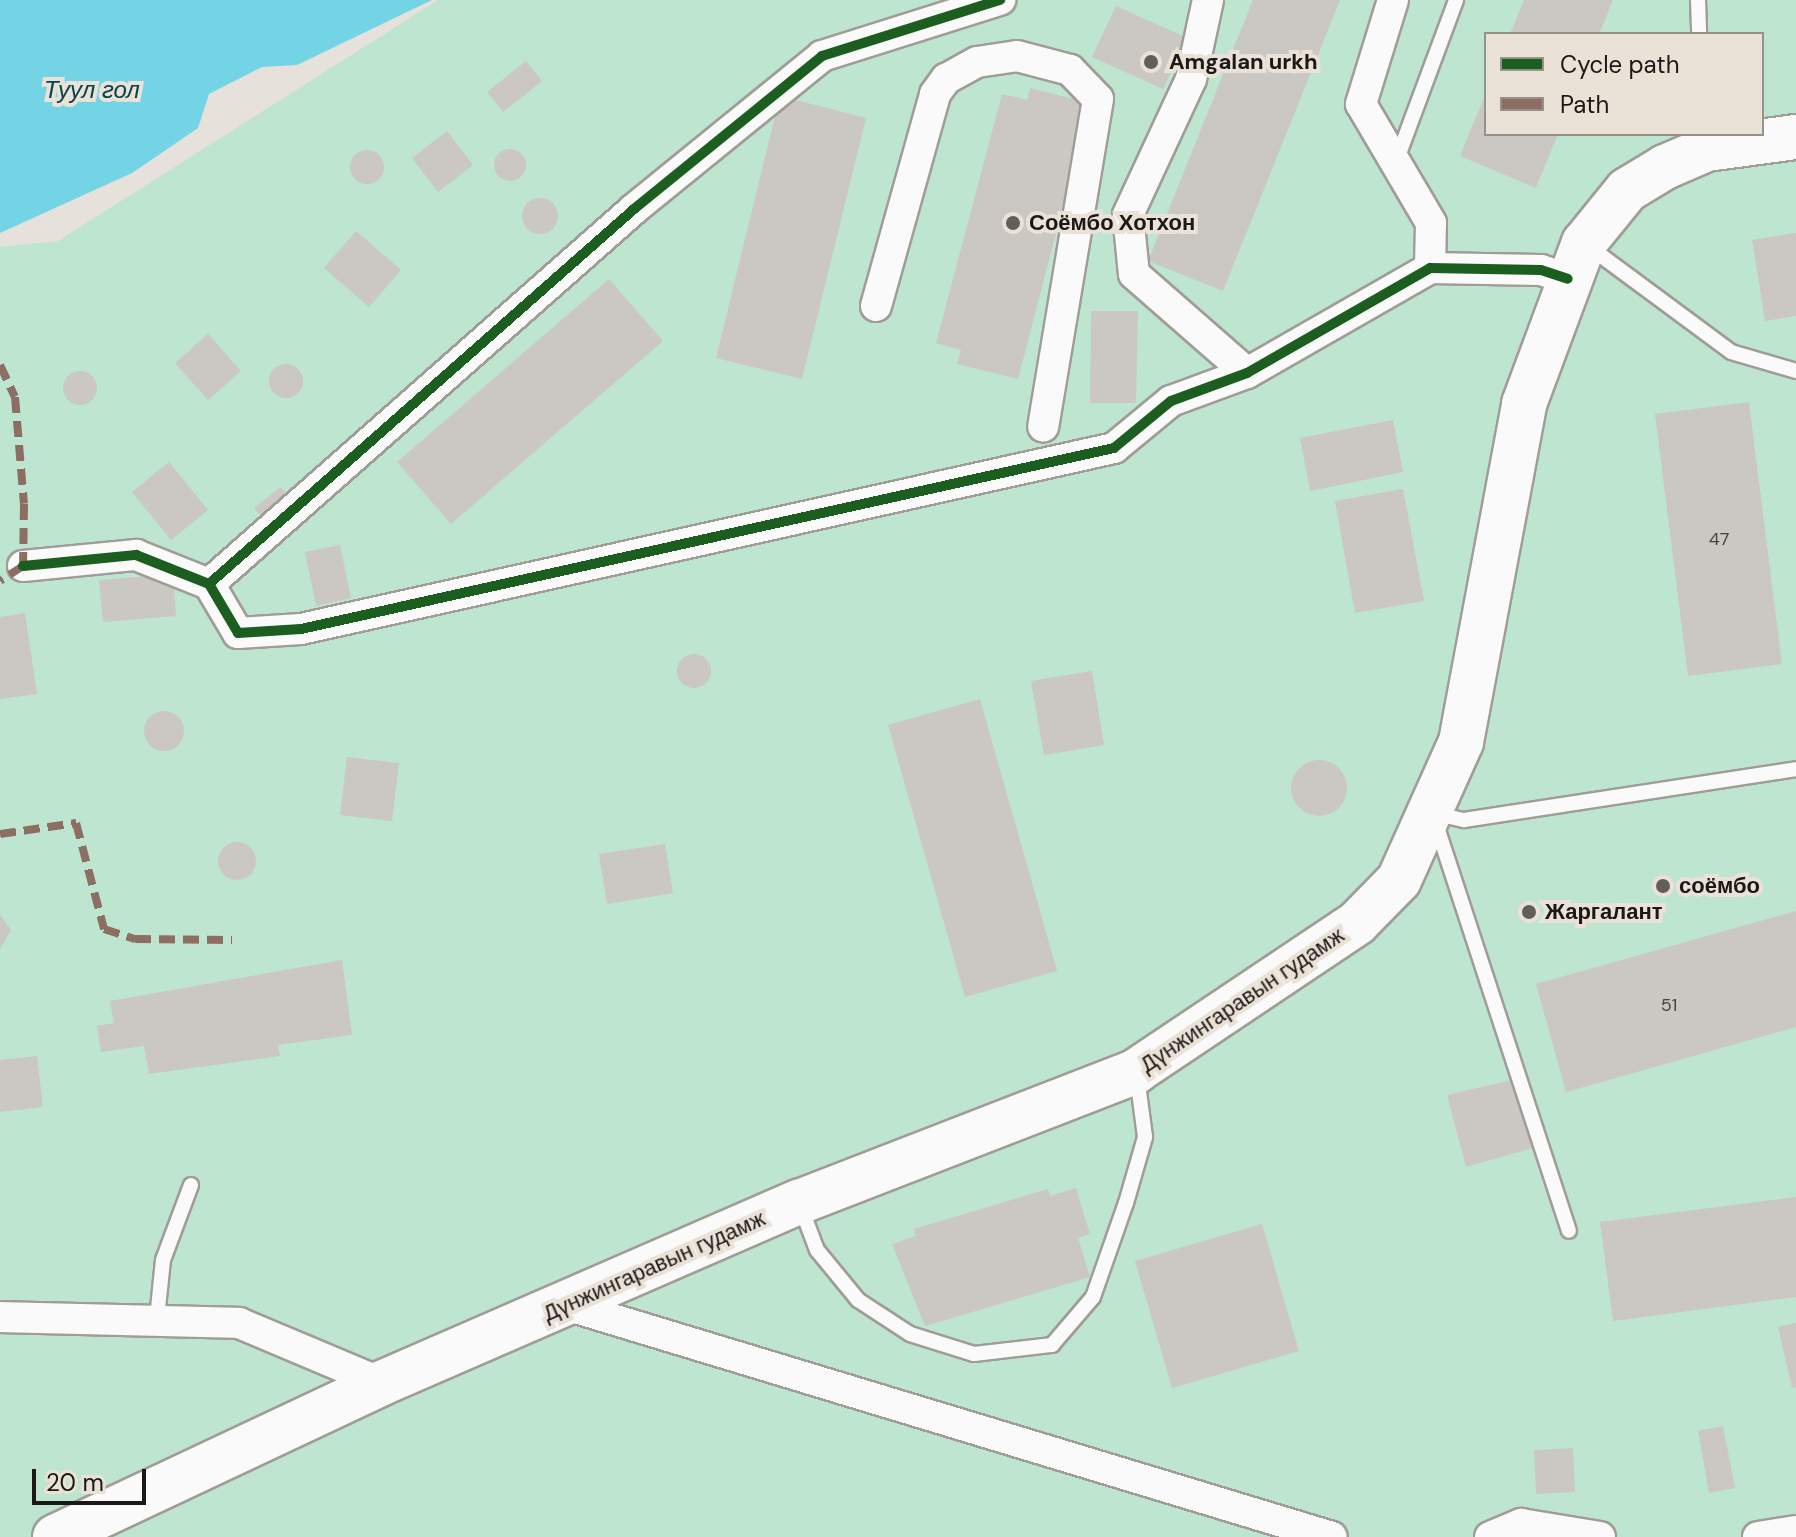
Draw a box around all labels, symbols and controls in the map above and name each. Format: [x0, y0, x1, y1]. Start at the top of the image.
legend [1484, 32, 1764, 136]
place label: Amgalan urkh [1169, 49, 1318, 75]
text: Cycle path [1560, 49, 1679, 80]
marker: Amgalan urkh [1140, 51, 1162, 73]
water label: Туул гол [44, 76, 140, 104]
text: Path [1560, 89, 1609, 120]
place label: Соёмбо Хотхон [1029, 210, 1195, 236]
marker: Соёмбо Хотхон [1004, 214, 1022, 232]
house number: 47 [1709, 528, 1729, 550]
place label: соёмбо [1679, 873, 1760, 899]
marker: соёмбо [1654, 877, 1672, 895]
place label: Жаргалант [1545, 899, 1662, 925]
marker: Жаргалант [1520, 903, 1538, 921]
street label: Дүнжингаравын гудамж [1135, 922, 1349, 1078]
house number: 51 [1661, 994, 1677, 1016]
street label: Дүнжингаравын гудамж [539, 1205, 769, 1327]
scale bar [36, 1453, 150, 1503]
text: 20 m [46, 1467, 104, 1498]

